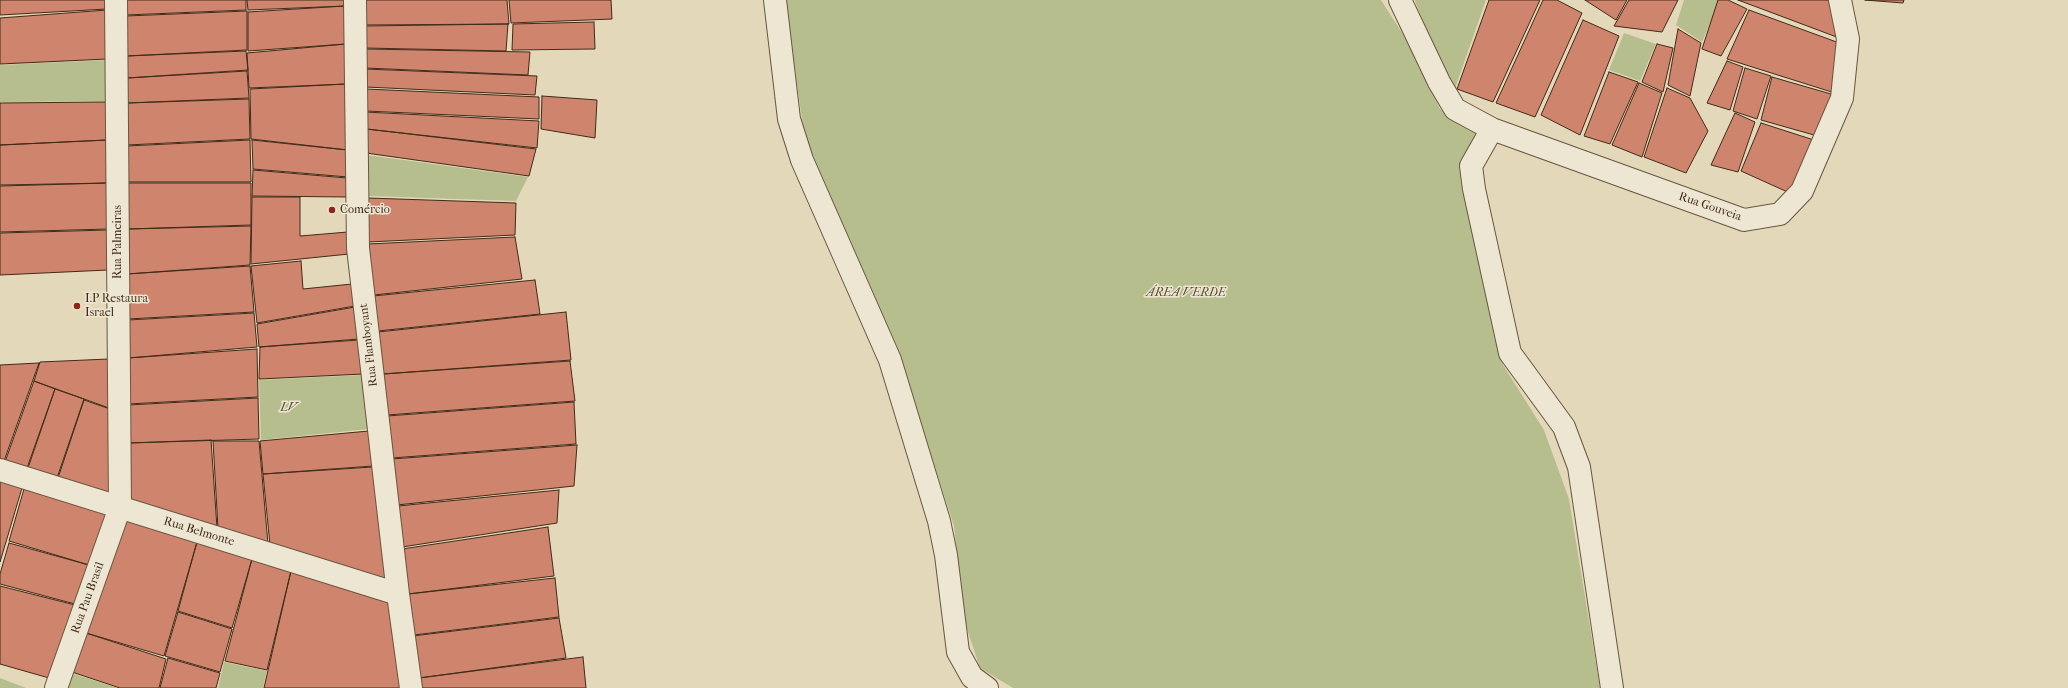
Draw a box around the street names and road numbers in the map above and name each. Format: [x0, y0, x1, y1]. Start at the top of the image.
street label: Rua Gouveia [1677, 190, 1743, 224]
street label: Rua Palmeiras [111, 205, 125, 279]
street label: Rua Flamboyant [357, 303, 381, 387]
street label: Rua Belmonte [162, 514, 236, 550]
street label: Rua Pau Brasil [68, 560, 108, 636]

